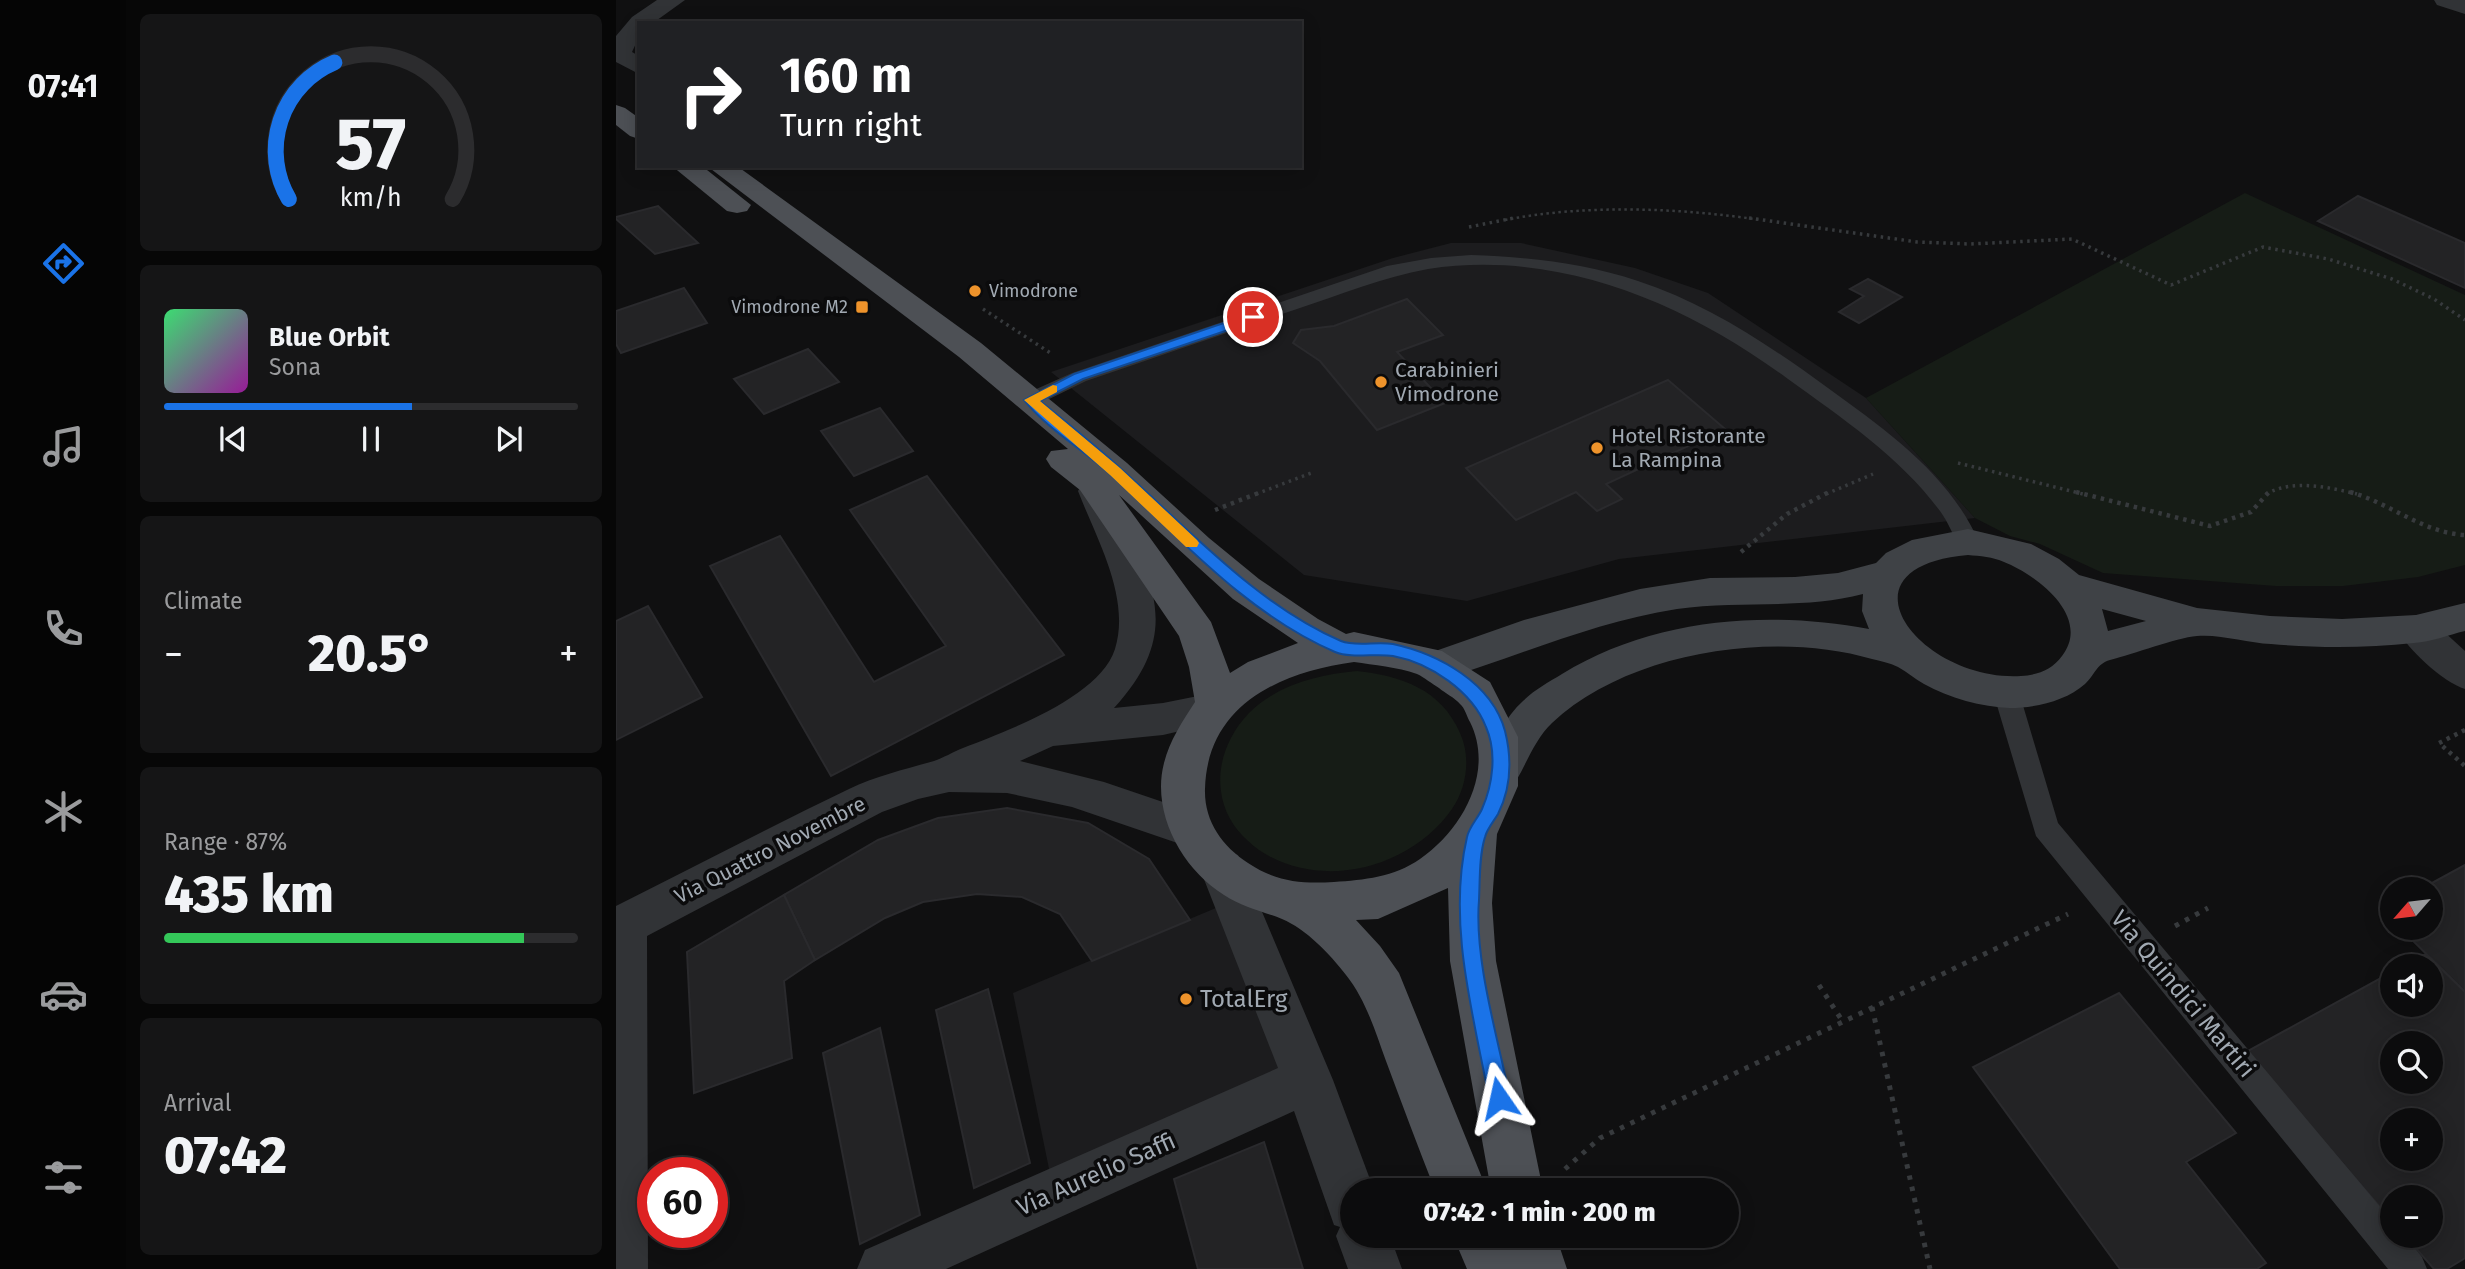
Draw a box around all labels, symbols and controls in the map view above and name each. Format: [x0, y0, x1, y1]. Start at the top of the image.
text: 160 m [780, 46, 912, 105]
icon: right [665, 49, 756, 140]
text: 07:41 [27, 67, 99, 105]
text: 57 [335, 101, 407, 188]
text: Turn right [780, 106, 922, 144]
text: km/h [340, 182, 402, 212]
icon: directions [39, 239, 88, 288]
place label: Vimodrone [989, 280, 1078, 302]
marker: Vimodrone [967, 283, 983, 299]
pin [1223, 287, 1283, 347]
place label: Vimodrone M2 [731, 296, 848, 318]
icon: arrive [1234, 298, 1272, 336]
marker: Vimodrone M2 [854, 299, 870, 315]
text: Blue Orbit [269, 322, 389, 353]
text: Sona [269, 353, 321, 381]
place label: Carabinieri Vimodrone [1395, 357, 1499, 407]
marker: Carabinieri Vimodrone [1373, 374, 1389, 390]
icon: previous [214, 420, 252, 458]
icon: pause [352, 420, 390, 458]
icon: next [490, 420, 528, 458]
icon: music [39, 422, 88, 471]
place label: Hotel Ristorante La Rampina [1611, 423, 1766, 473]
marker: Hotel Ristorante La Rampina [1589, 440, 1605, 456]
text: Climate [164, 587, 243, 615]
icon: phone [39, 604, 88, 653]
text: 20.5° [308, 622, 434, 685]
text: − [164, 631, 183, 677]
text: + [559, 631, 578, 677]
icon: climate [39, 787, 88, 836]
street label: Via Quattro Novembre [670, 791, 870, 909]
text: Range · 87% [164, 828, 287, 856]
text: 435 km [164, 863, 334, 926]
north arrow [2380, 877, 2443, 940]
map controls [2380, 877, 2443, 1248]
street label: Via Quindici Martiri [2105, 905, 2261, 1083]
button: sound [2380, 954, 2443, 1017]
icon: car [39, 970, 88, 1019]
place label: TotalErg [1200, 985, 1288, 1013]
marker: TotalErg [1178, 991, 1194, 1007]
button: search [2380, 1031, 2443, 1094]
position arrow [1462, 1061, 1536, 1135]
text: Arrival [164, 1089, 231, 1117]
button: + [2380, 1108, 2443, 1171]
text: 07:42 [164, 1124, 287, 1187]
street label: Via Aurelio Saffi [1012, 1126, 1180, 1222]
icon: filters [39, 1153, 88, 1202]
speed limit sign: 60 [637, 1157, 728, 1248]
button: − [2380, 1185, 2443, 1248]
text: 07:42 · 1 min · 200 m [1423, 1197, 1656, 1228]

